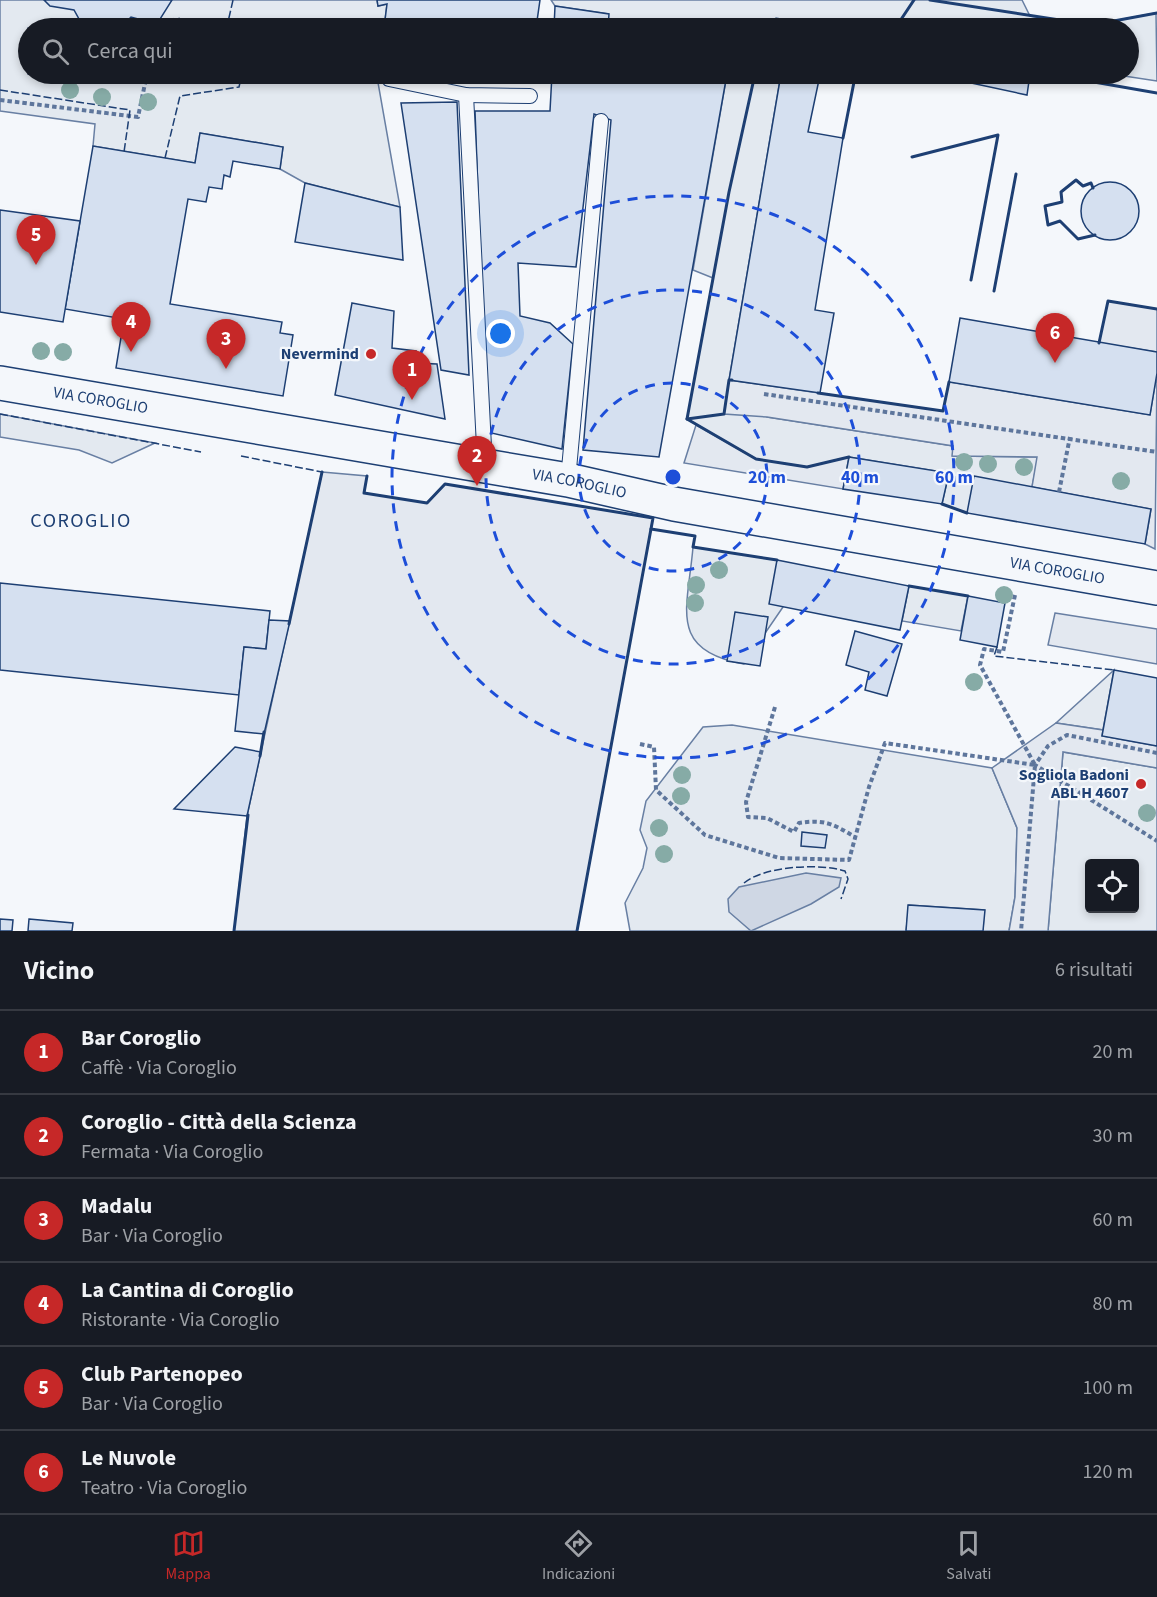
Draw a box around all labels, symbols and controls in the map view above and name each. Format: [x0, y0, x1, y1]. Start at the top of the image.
search box [18, 18, 1139, 84]
icon: search [39, 35, 72, 68]
text: Cerca qui [87, 35, 173, 67]
pin: 5 [16, 216, 56, 265]
pin: 4 [112, 302, 150, 352]
pin: 6 [1036, 314, 1074, 363]
your location [486, 319, 515, 348]
pin: 3 [206, 320, 246, 369]
place label: Nevermind [281, 343, 359, 365]
marker: Nevermind [364, 347, 378, 361]
pin: 1 [392, 350, 432, 400]
street label: VIA COROGLIO [51, 381, 150, 419]
pin: 2 [458, 436, 496, 486]
street label: VIA COROGLIO [530, 463, 629, 504]
text: 20 m [748, 465, 786, 490]
text: 40 m [841, 465, 879, 490]
text: 60 m [935, 465, 973, 490]
centre of rings [663, 467, 683, 487]
district label: COROGLIO [30, 507, 132, 535]
street label: VIA COROGLIO [1008, 552, 1106, 590]
place label: Sogliola Badoni ABL H 4607 [1019, 764, 1129, 804]
marker: Sogliola Badoni ABL H 4607 [1134, 777, 1148, 791]
map controls [1085, 859, 1139, 913]
button: locate [1085, 859, 1139, 913]
text: Vicino [24, 952, 94, 989]
text: 6 risultati [1055, 956, 1133, 984]
text: Bar Coroglio [81, 1022, 201, 1054]
text: 1 [38, 1038, 49, 1066]
text: 20 m [1093, 1038, 1133, 1066]
text: Caffè · Via Coroglio [81, 1054, 237, 1082]
text: Coroglio - Città della Scienza [81, 1106, 357, 1138]
text: 2 [38, 1122, 49, 1150]
text: 30 m [1093, 1122, 1133, 1150]
text: Fermata · Via Coroglio [81, 1138, 263, 1166]
text: Madalu [81, 1190, 152, 1222]
text: 3 [38, 1206, 49, 1234]
text: 60 m [1093, 1206, 1133, 1234]
text: Bar · Via Coroglio [81, 1222, 223, 1250]
text: La Cantina di Coroglio [81, 1274, 294, 1306]
text: 4 [38, 1290, 49, 1318]
text: 80 m [1093, 1290, 1133, 1318]
text: Ristorante · Via Coroglio [81, 1306, 280, 1334]
text: Club Partenopeo [81, 1358, 243, 1390]
text: 5 [38, 1374, 49, 1402]
text: 100 m [1083, 1374, 1133, 1402]
text: Bar · Via Coroglio [81, 1390, 223, 1418]
text: Le Nuvole [81, 1442, 176, 1474]
text: 6 [38, 1458, 49, 1486]
text: 120 m [1083, 1458, 1133, 1486]
text: Teatro · Via Coroglio [81, 1474, 247, 1502]
tab: Mappa [166, 1527, 211, 1585]
tab: Indicazioni [542, 1527, 615, 1585]
tab: Salvati [946, 1527, 991, 1585]

